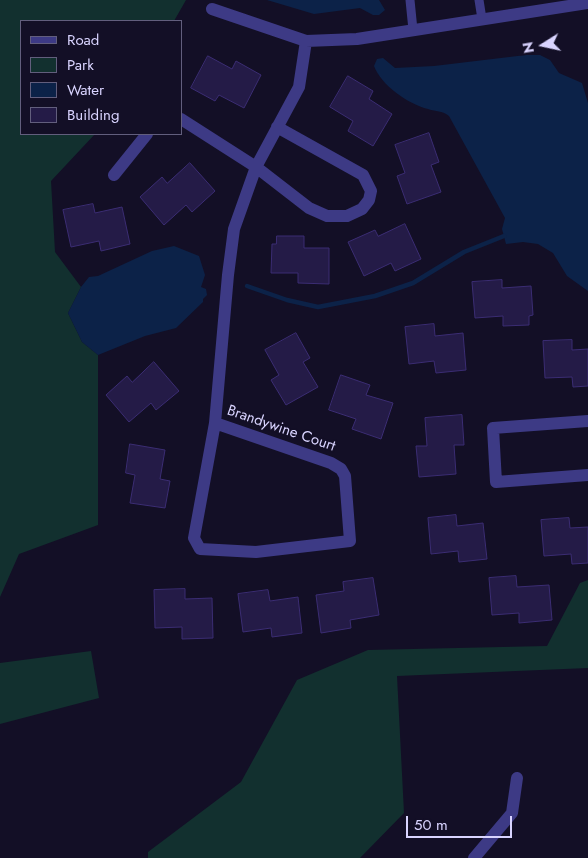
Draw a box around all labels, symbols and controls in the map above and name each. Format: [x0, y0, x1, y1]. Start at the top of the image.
legend [20, 20, 182, 135]
north arrow [518, 20, 568, 70]
text: Road [67, 29, 99, 51]
text: N [517, 40, 539, 55]
text: Park [67, 54, 94, 76]
text: Water [67, 79, 104, 101]
text: Building [67, 104, 119, 126]
street label: Brandywine Court [224, 402, 338, 456]
scale bar [408, 806, 514, 838]
text: 50 m [414, 814, 448, 836]

